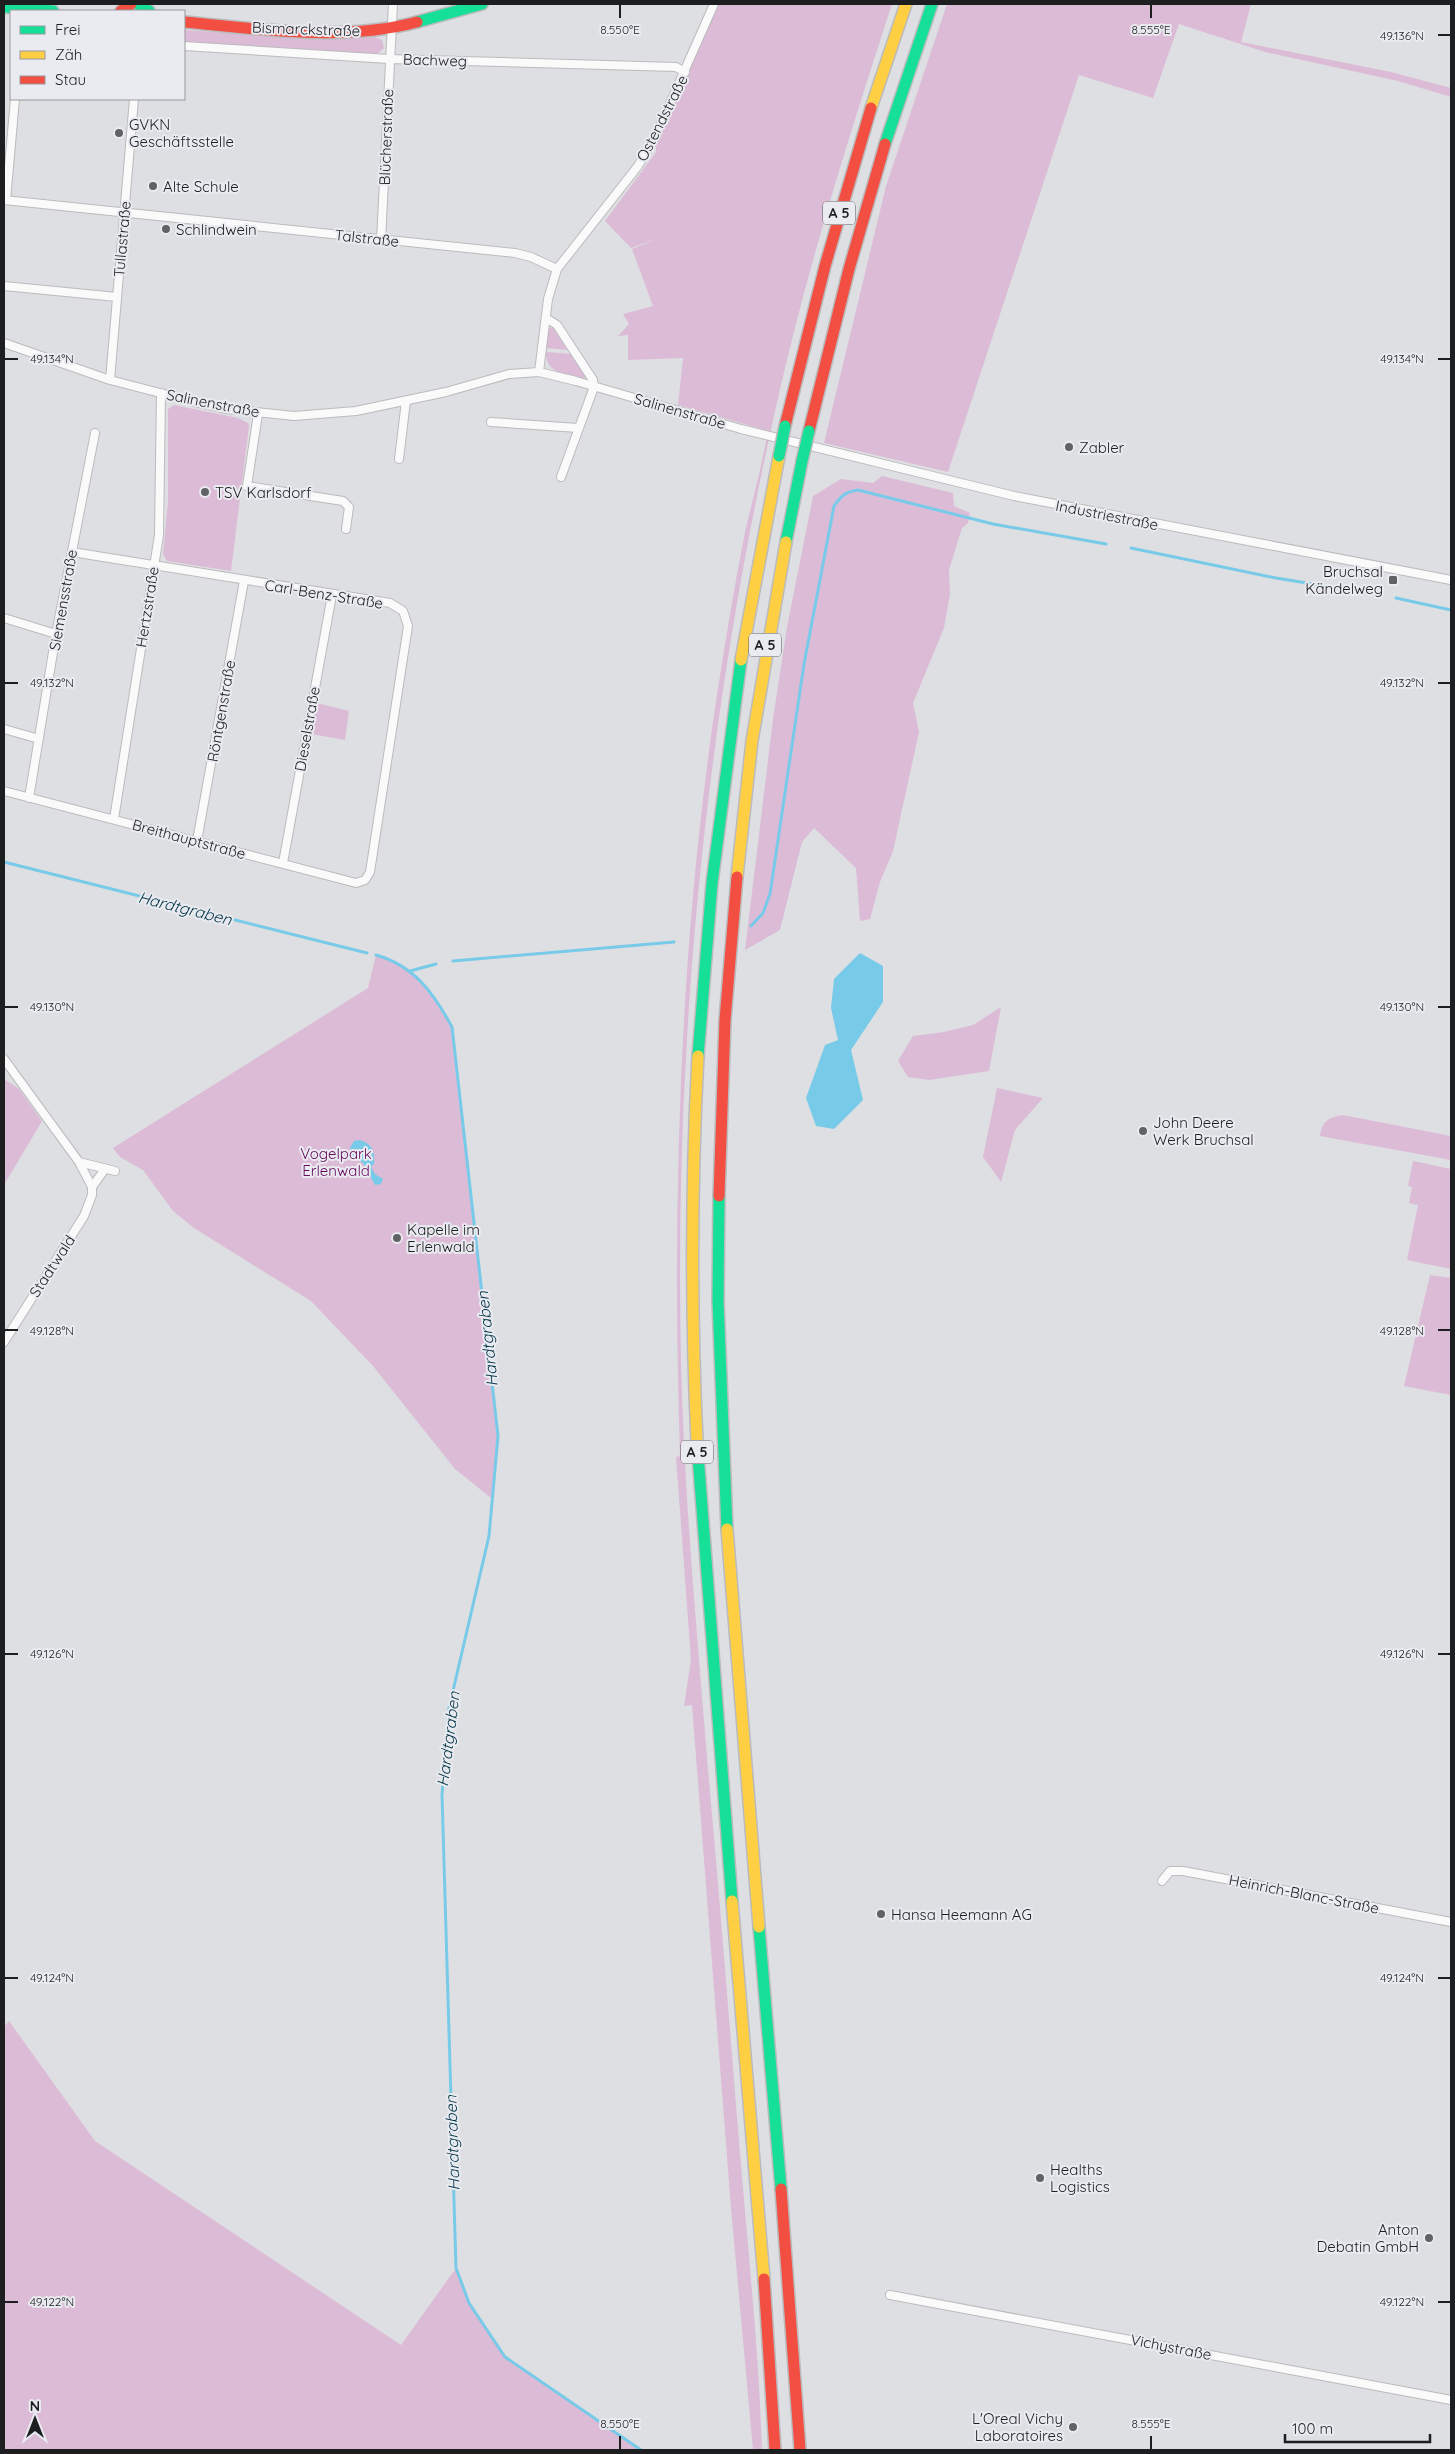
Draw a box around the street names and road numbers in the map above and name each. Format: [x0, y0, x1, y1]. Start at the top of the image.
street label: Bismarckstraße [252, 18, 360, 40]
street label: Bachweg [403, 49, 467, 71]
street label: Ostendstraße [632, 72, 692, 164]
street label: Blücherstraße [375, 88, 397, 186]
street label: Tullastraße [109, 200, 135, 278]
road number: A 5 [823, 202, 855, 224]
street label: Talstraße [334, 225, 400, 251]
street label: Salinenstraße [165, 385, 261, 421]
street label: Salinenstraße [632, 389, 728, 433]
street label: Industriestraße [1054, 496, 1160, 534]
street label: Siemensstraße [45, 548, 81, 652]
street label: Hertzstraße [131, 565, 163, 649]
street label: Carl-Benz-Straße [263, 575, 385, 613]
road number: A 5 [749, 634, 781, 656]
street label: Röntgenstraße [203, 658, 239, 764]
street label: Dieselstraße [290, 685, 324, 773]
street label: Breithauptstraße [130, 815, 248, 863]
street label: Stadtwald [25, 1231, 79, 1301]
road number: A 5 [681, 1440, 713, 1464]
street label: Heinrich-Blanc-Straße [1227, 1870, 1381, 1918]
street label: Vichystraße [1129, 2330, 1213, 2364]

